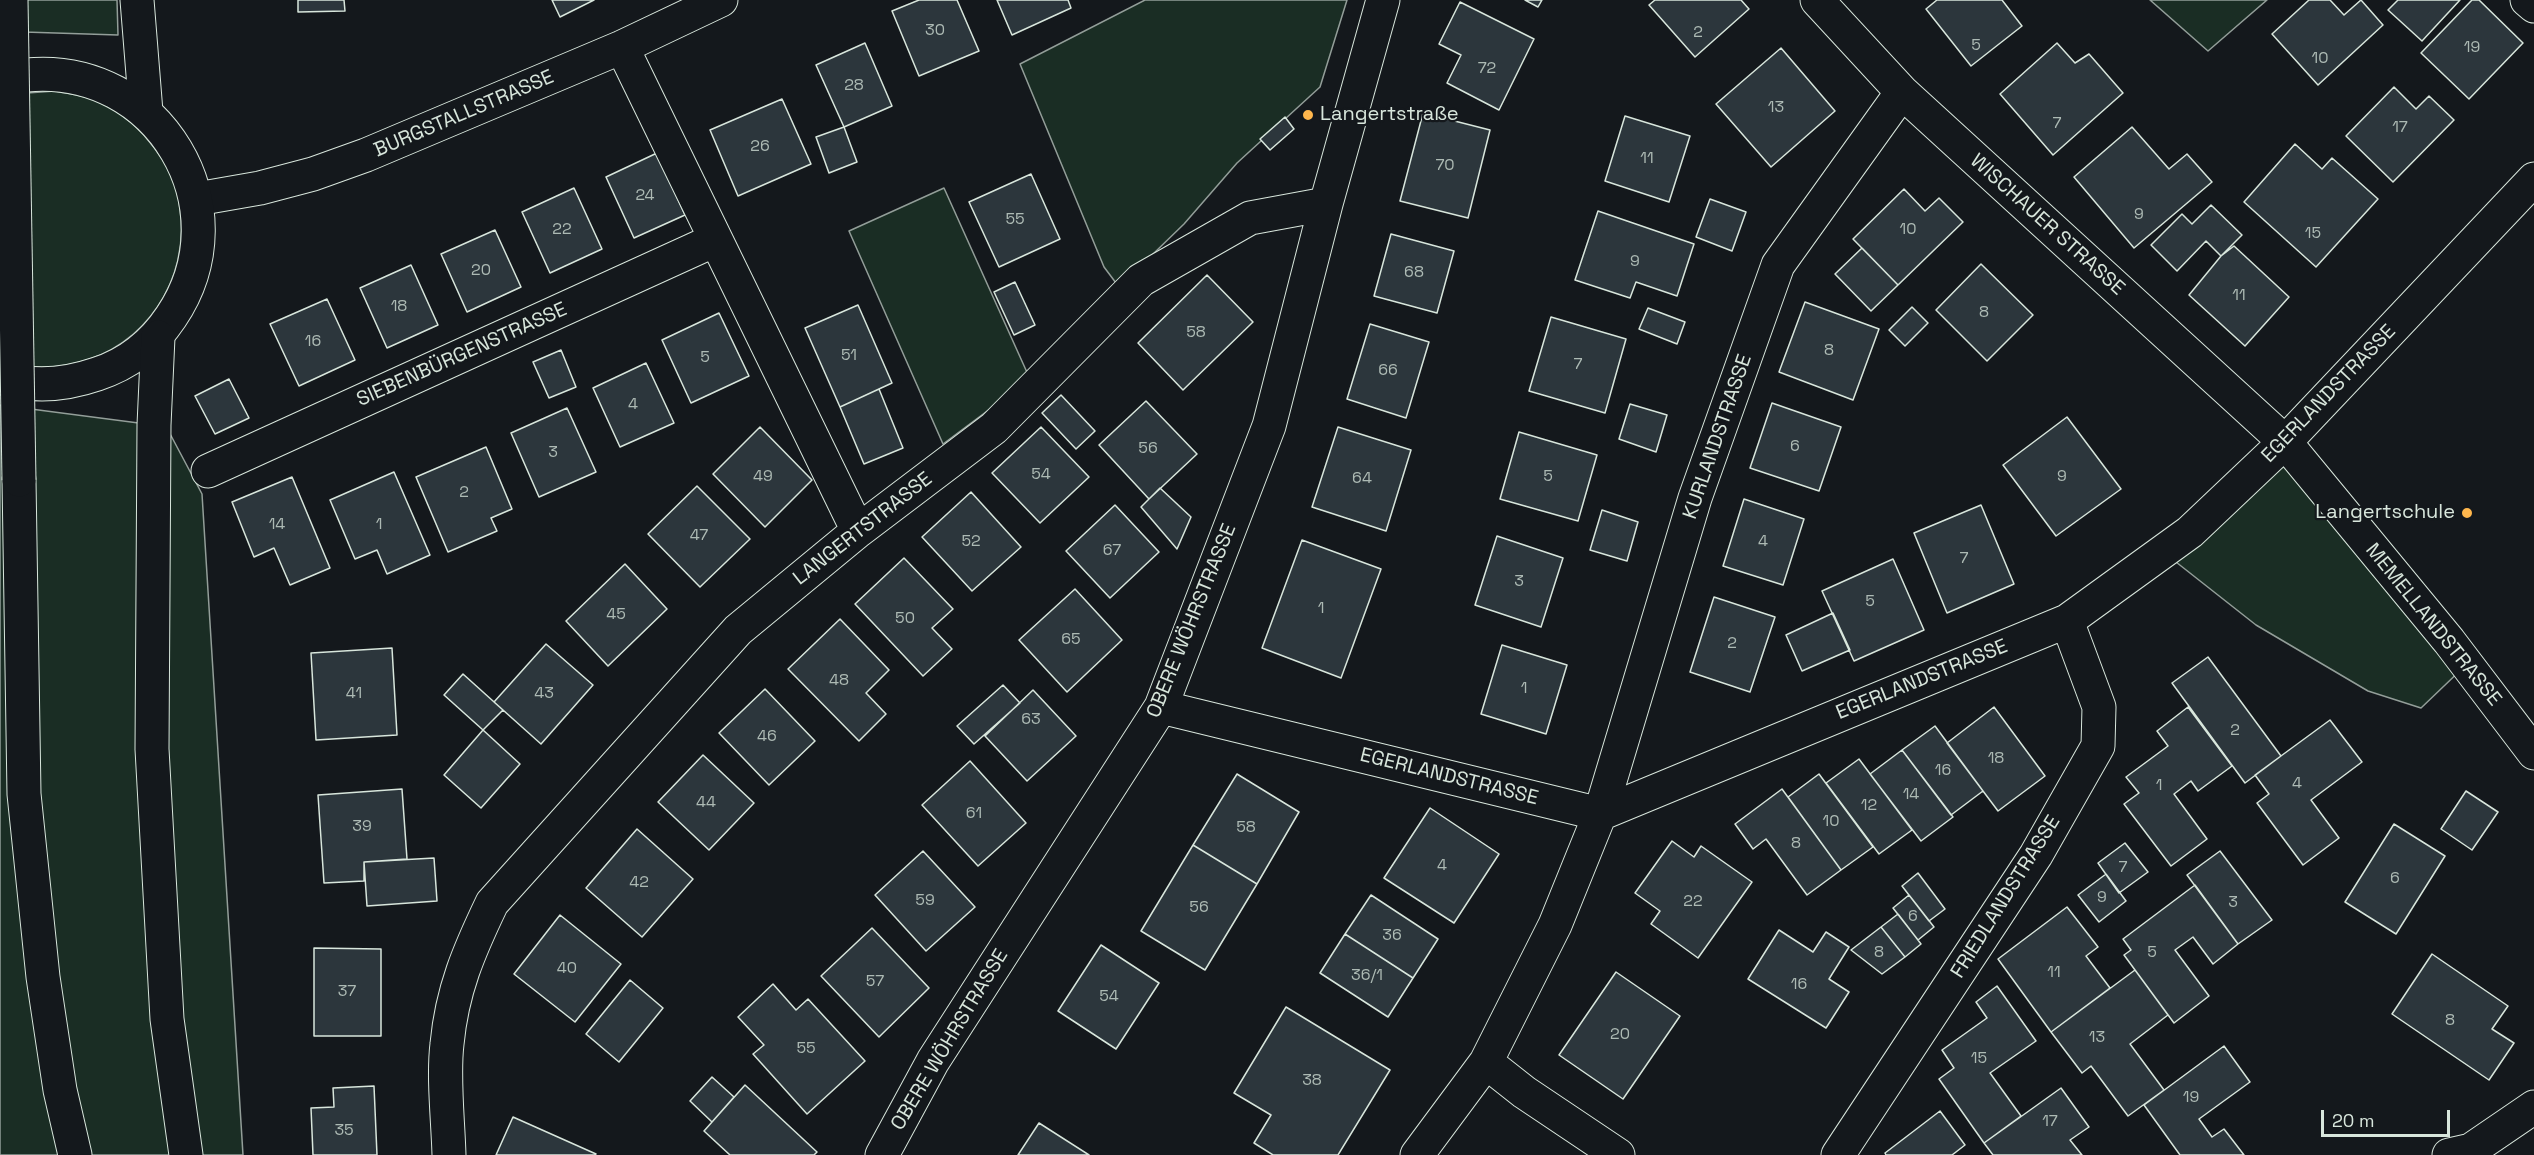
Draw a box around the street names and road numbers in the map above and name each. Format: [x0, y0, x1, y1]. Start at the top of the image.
street label: BURGSTALLSTRASSE [370, 65, 558, 163]
street label: WISCHAUER STRASSE [1965, 149, 2129, 301]
street label: SIEBENBÜRGENSTRASSE [353, 298, 571, 412]
street label: EGERLANDSTRASSE [2257, 320, 2401, 468]
street label: KURLANDSTRASSE [1679, 352, 1757, 522]
street label: LANGERTSTRASSE [789, 467, 937, 591]
street label: OBERE WÖHRSTRASSE [1142, 520, 1242, 722]
street label: MEMELLANDSTRASSE [2360, 539, 2506, 711]
street label: EGERLANDSTRASSE [1833, 635, 2011, 725]
street label: EGERLANDSTRASSE [1357, 743, 1541, 811]
street label: FRIEDLANDSTRASSE [1946, 811, 2066, 983]
street label: OBERE WÖHRSTRASSE [886, 945, 1014, 1135]

